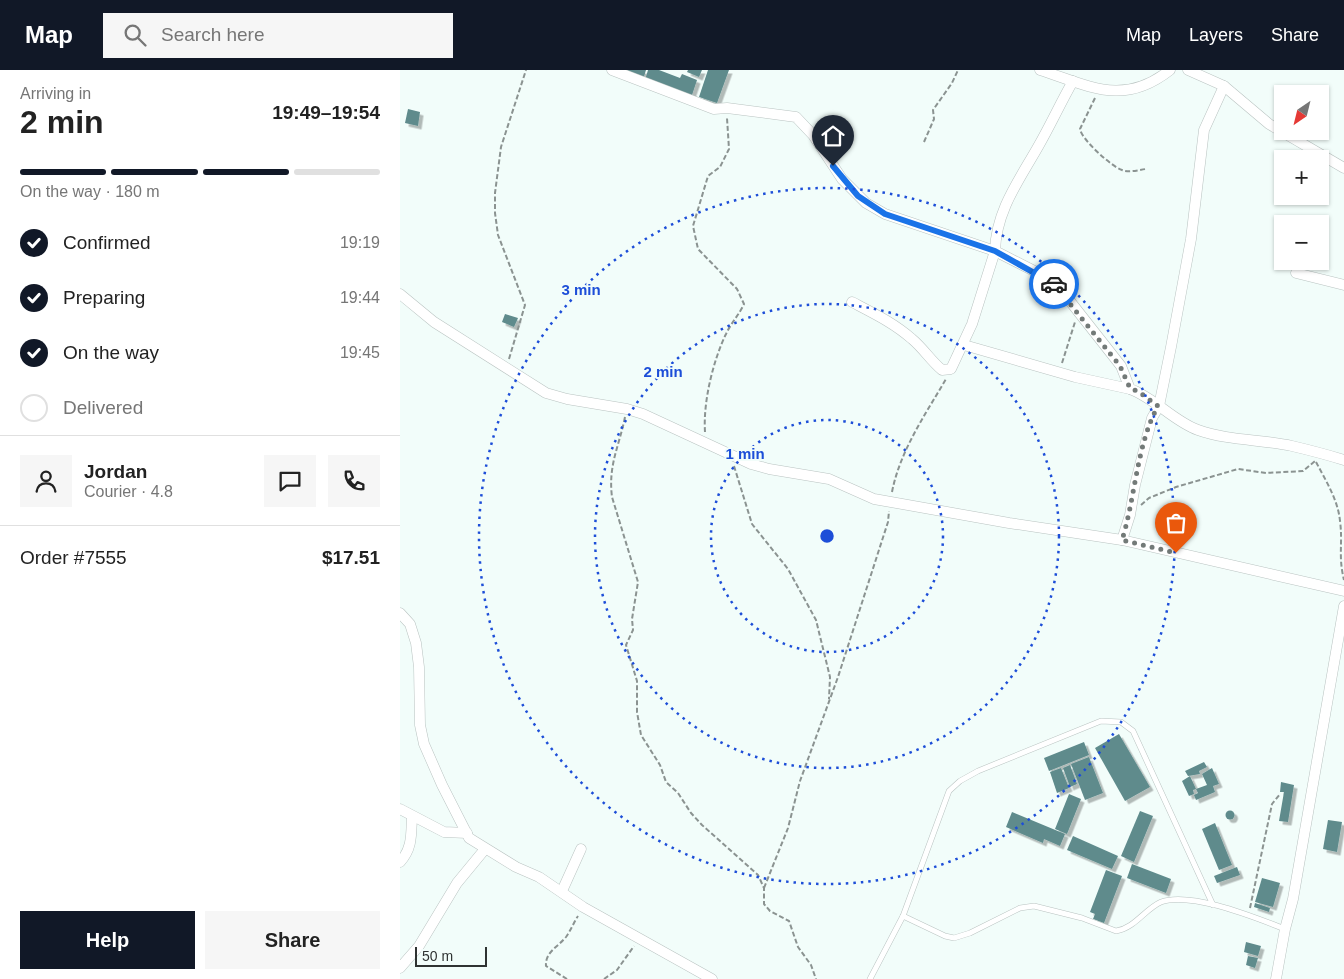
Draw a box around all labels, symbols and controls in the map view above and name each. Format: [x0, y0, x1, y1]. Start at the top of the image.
search box [103, 13, 453, 58]
text: Map [25, 21, 73, 48]
icon: search [121, 21, 149, 49]
text: Search here [161, 24, 265, 45]
text: Map [1126, 25, 1161, 45]
text: Layers [1189, 25, 1243, 45]
text: Share [1271, 25, 1319, 45]
text: Arriving in [20, 85, 91, 102]
north arrow [1274, 85, 1329, 140]
map controls [1274, 85, 1329, 270]
text: 19:49–19:54 [272, 102, 380, 123]
text: 2 min [20, 104, 104, 140]
pin [812, 115, 854, 166]
icon: home [819, 122, 847, 150]
button: + [1274, 150, 1329, 205]
text: On the way · 180 m [20, 183, 160, 200]
button: − [1274, 215, 1329, 270]
icon: check [20, 229, 48, 257]
text: Confirmed [63, 232, 151, 253]
text: 19:19 [340, 234, 380, 251]
courier [1029, 259, 1079, 309]
icon: car [1040, 270, 1068, 298]
text: 3 min [561, 281, 601, 298]
icon: check [20, 284, 48, 312]
text: Preparing [63, 287, 145, 308]
text: 19:44 [340, 289, 380, 306]
icon: check [20, 339, 48, 367]
text: On the way [63, 342, 159, 363]
text: 19:45 [340, 344, 380, 361]
text: 2 min [643, 363, 683, 380]
text: Delivered [63, 397, 143, 418]
text: 1 min [725, 445, 765, 462]
button: person [20, 455, 72, 507]
button: chat [264, 455, 316, 507]
button: phone [328, 455, 380, 507]
text: Jordan [84, 461, 147, 482]
text: Courier · 4.8 [84, 483, 173, 500]
pin [1155, 502, 1197, 553]
icon: bag [1162, 509, 1190, 537]
centre of rings [818, 527, 836, 545]
text: Order #7555 [20, 547, 127, 568]
text: $17.51 [322, 547, 380, 568]
button: Help [20, 911, 195, 969]
button: Share [205, 911, 380, 969]
scale bar [415, 944, 488, 967]
text: 50 m [422, 948, 453, 964]

